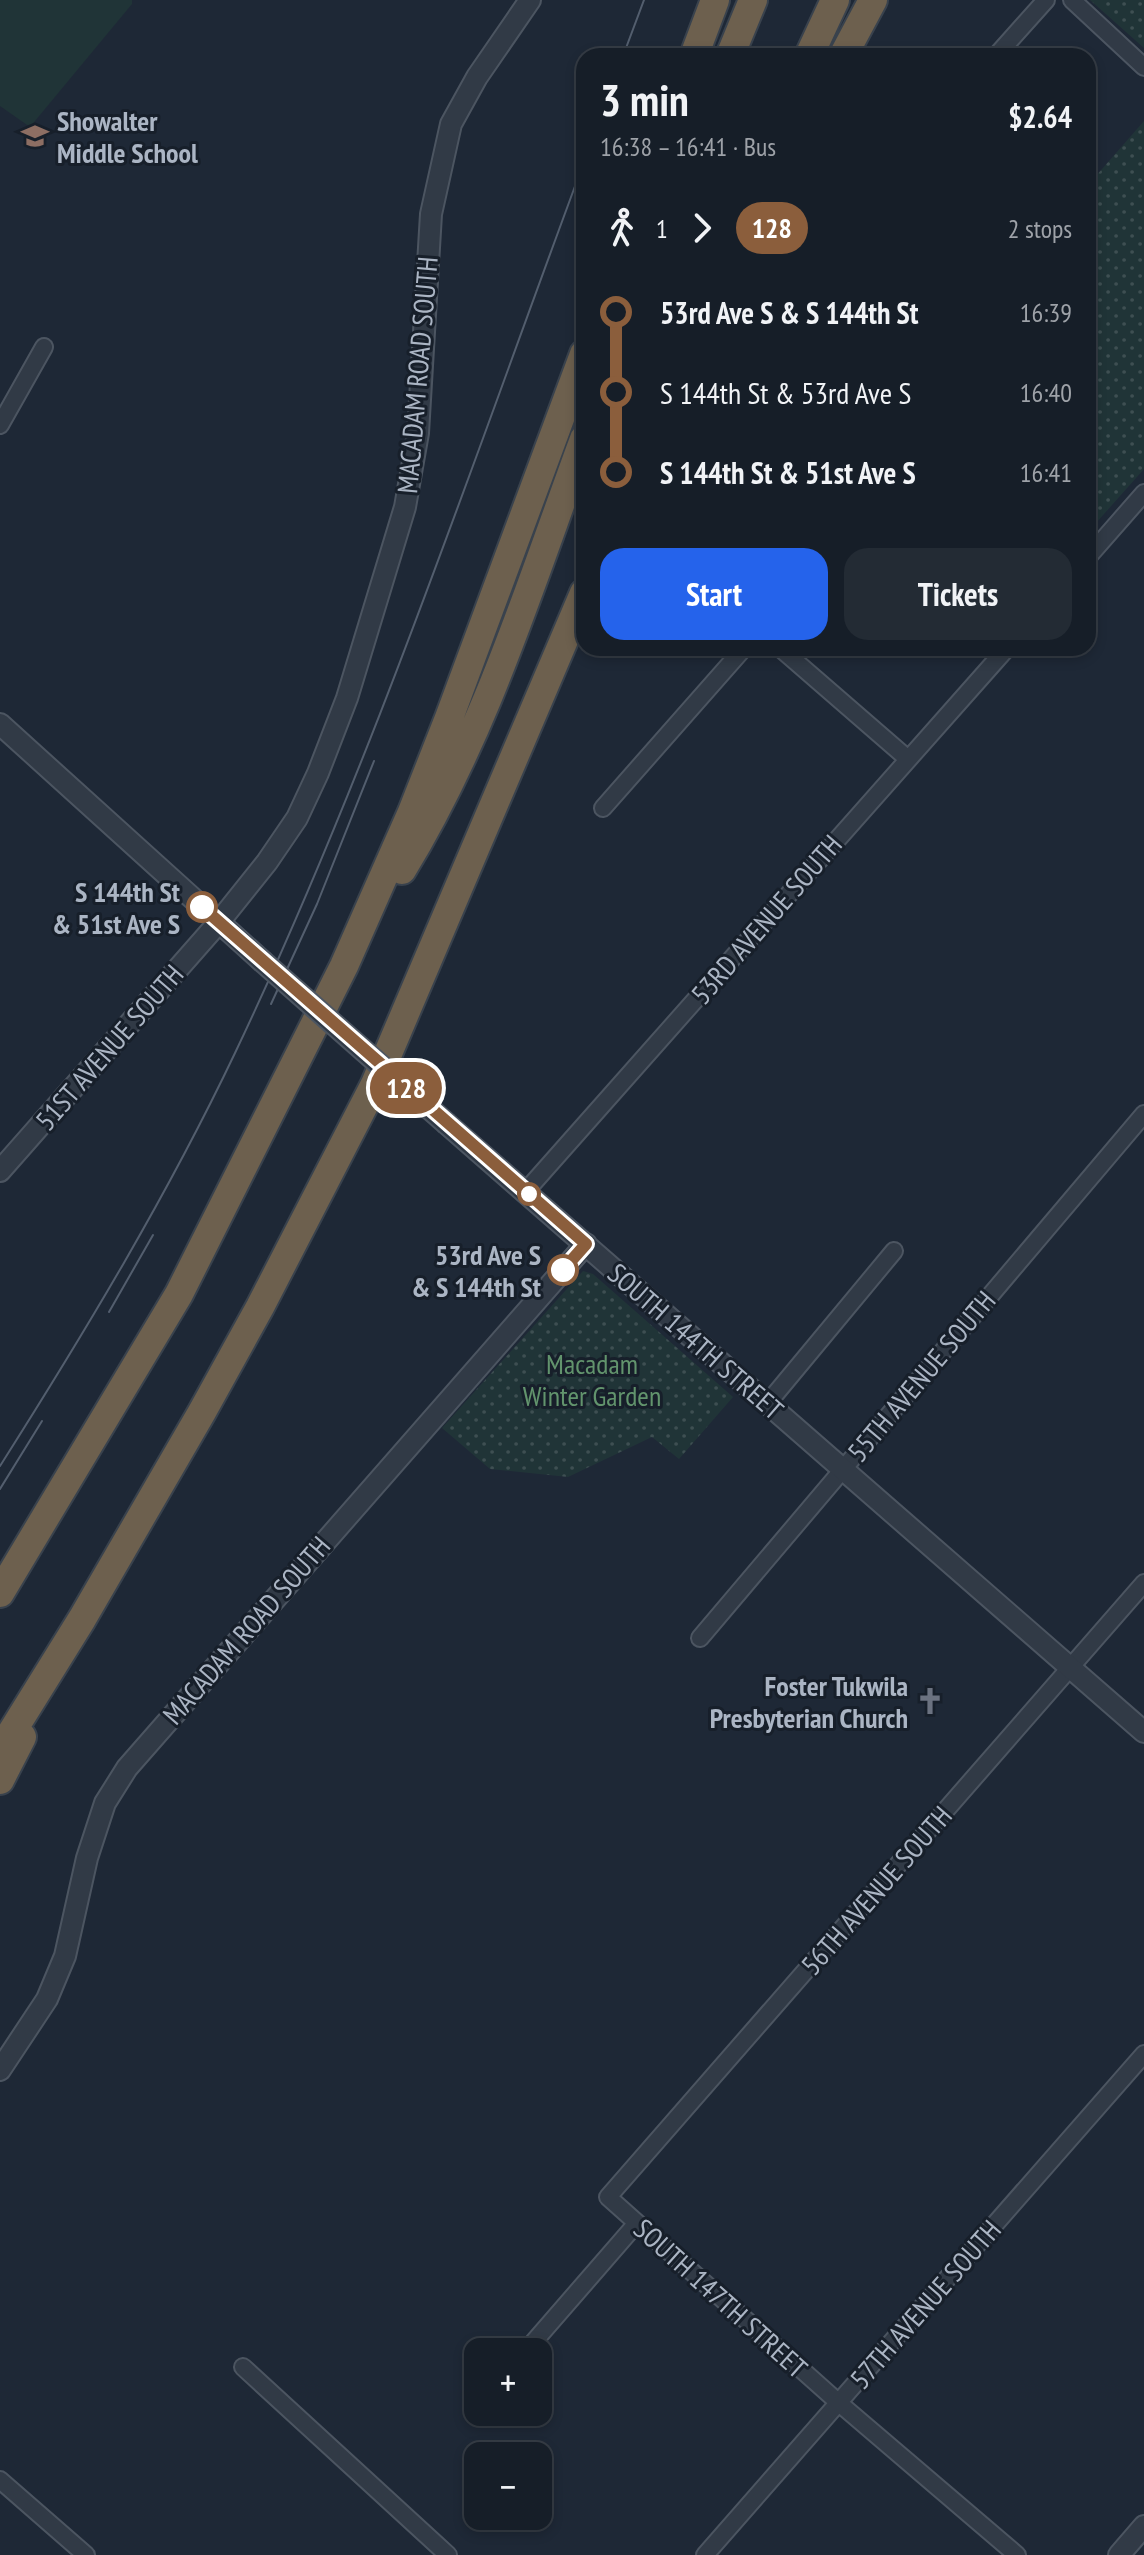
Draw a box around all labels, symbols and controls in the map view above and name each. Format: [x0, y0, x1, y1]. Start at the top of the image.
text: 3 min [600, 71, 689, 128]
text: $2.64 [1008, 97, 1072, 136]
place label: Showalter Middle School [57, 102, 198, 171]
school or university icon: Showalter Middle School [20, 121, 50, 151]
text: 16:38 – 16:41 · Bus [600, 130, 776, 163]
icon: walk [600, 206, 644, 250]
icon: forward [680, 206, 724, 250]
text: 128 [752, 209, 792, 246]
text: 1 [656, 212, 668, 245]
text: 2 stops [1008, 212, 1072, 245]
street label: MACADAM ROAD SOUTH [388, 255, 446, 495]
text: 53rd Ave S & S 144th St [660, 293, 919, 332]
text: 16:39 [1020, 296, 1072, 329]
text: S 144th St & 53rd Ave S [660, 373, 911, 412]
text: 16:40 [1020, 376, 1072, 409]
text: S 144th St & 51st Ave S [660, 453, 916, 492]
text: 16:41 [1020, 456, 1072, 489]
button: Start [600, 548, 828, 640]
button: Tickets [844, 548, 1072, 640]
street label: 53RD AVENUE SOUTH [682, 827, 850, 1011]
place label: S 144th St & 51st Ave S [52, 873, 180, 942]
marker: S 144th St & 51st Ave S [187, 892, 217, 922]
street label: 51ST AVENUE SOUTH [27, 956, 191, 1138]
line badge: 128 [360, 1062, 452, 1114]
text: 128 [386, 1069, 426, 1106]
unlabelled marker [518, 1183, 540, 1205]
place label: 53rd Ave S & S 144th St [411, 1236, 541, 1305]
street label: SOUTH 144TH STREET [600, 1254, 792, 1428]
marker: 53rd Ave S & S 144th St [548, 1255, 578, 1285]
street label: 55TH AVENUE SOUTH [839, 1283, 1003, 1469]
park label: Macadam Winter Garden [523, 1345, 661, 1414]
street label: MACADAM ROAD SOUTH [154, 1528, 338, 1732]
place label: Foster Tukwila Presbyterian Church [710, 1667, 908, 1736]
church icon: Foster Tukwila Presbyterian Church [915, 1686, 945, 1716]
street label: 56TH AVENUE SOUTH [792, 1798, 960, 1982]
street label: SOUTH 147TH STREET [626, 2210, 816, 2386]
street label: 57TH AVENUE SOUTH [841, 2212, 1009, 2396]
map controls [464, 2338, 552, 2530]
button: + [464, 2338, 552, 2426]
button: − [464, 2442, 552, 2530]

